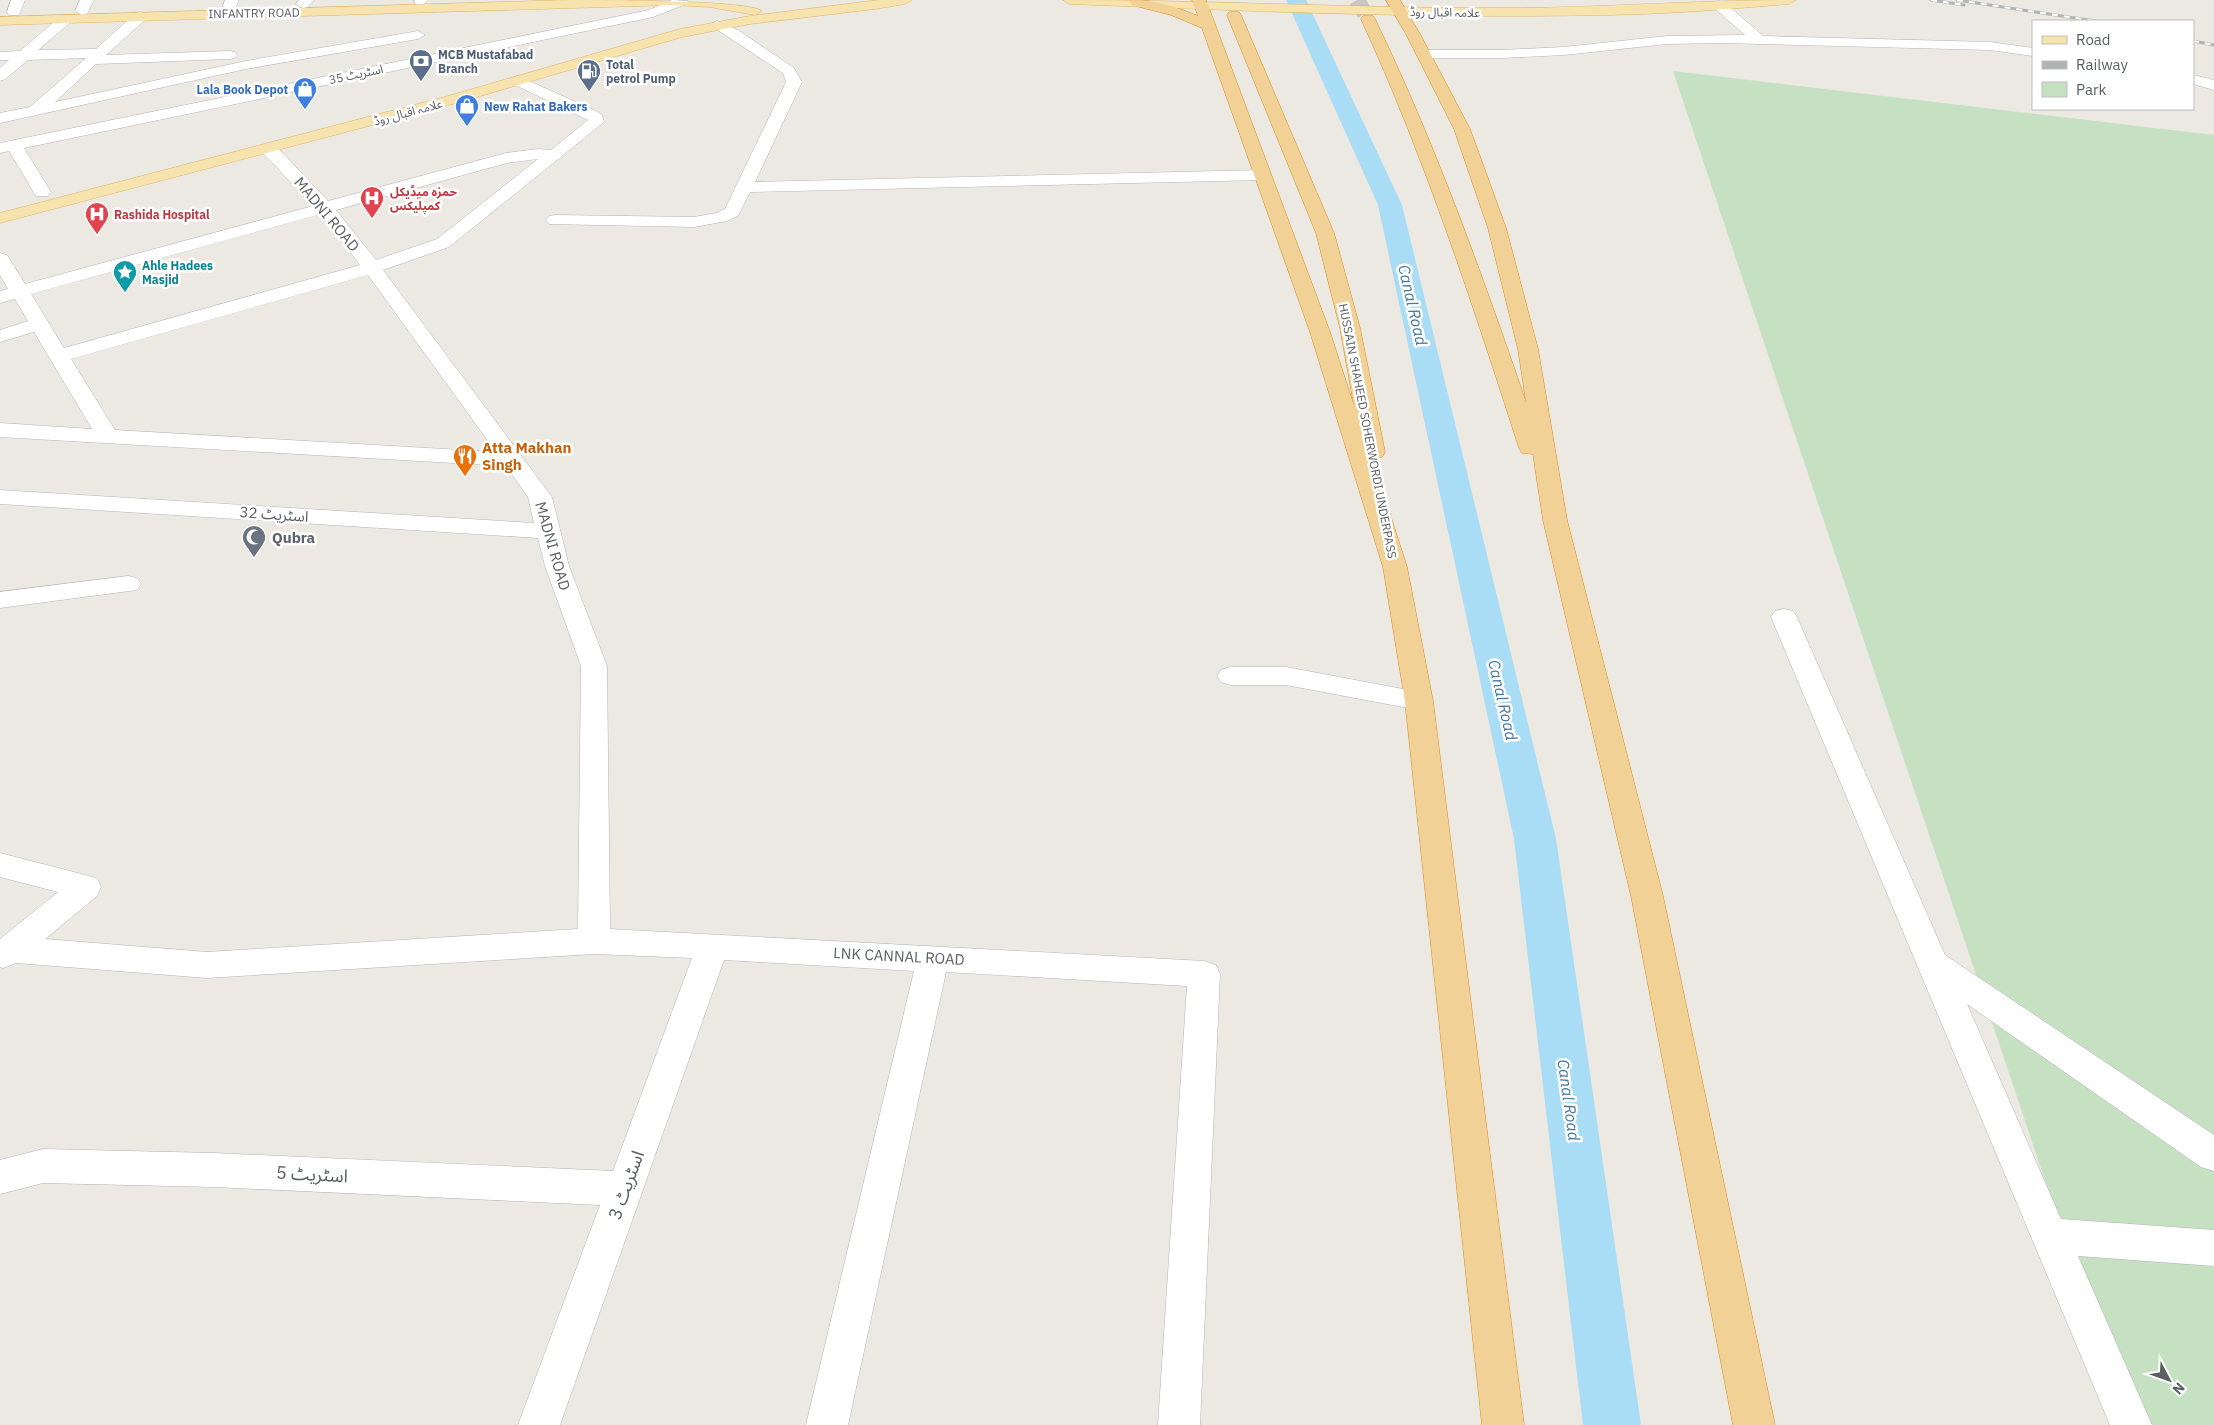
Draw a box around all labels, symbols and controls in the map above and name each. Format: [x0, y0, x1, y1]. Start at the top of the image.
street label: علامہ اقبال روڈ [1410, 4, 1480, 20]
street label: INFANTRY ROAD [208, 5, 300, 21]
legend [2032, 20, 2194, 110]
text: Road [2076, 30, 2111, 49]
place label: MCB Mustafabad Branch [438, 47, 533, 76]
bank icon: MCB Mustafabad Branch [408, 48, 434, 82]
text: Railway [2076, 55, 2129, 74]
place label: Total petrol Pump [606, 57, 676, 86]
fuel station icon: Total petrol Pump [576, 58, 602, 92]
street label: اسٹریٹ 35 [328, 61, 385, 87]
shop icon: Lala Book Depot [292, 76, 318, 110]
text: Park [2076, 80, 2106, 99]
place label: Lala Book Depot [196, 82, 288, 97]
shop icon: New Rahat Bakers [454, 93, 480, 127]
street label: علامہ اقبال روڈ [372, 96, 444, 128]
place label: New Rahat Bakers [484, 99, 588, 114]
street label: MADNI ROAD [290, 173, 364, 255]
place label: حمزہ میڈیکل کمپلیکس [390, 184, 458, 214]
hospital icon: حمزہ میڈیکل کمپلیکس [359, 185, 385, 219]
hospital icon: Rashida Hospital [84, 201, 110, 235]
place label: Rashida Hospital [114, 207, 210, 222]
place label: Ahle Hadees Masjid [142, 258, 213, 287]
place icon: Ahle Hadees Masjid [112, 259, 138, 293]
water label: Canal Road [1394, 263, 1432, 348]
street label: HUSSAIN SHAHEED SOHERWORDI UNDERPASS [1336, 302, 1400, 560]
place label: Atta Makhan Singh [482, 438, 571, 474]
restaurant icon: Atta Makhan Singh [452, 443, 478, 477]
street label: MADNI ROAD [531, 499, 575, 593]
street label: اسٹریٹ 32 [239, 502, 309, 526]
mosque icon: Qubra [241, 524, 267, 558]
place label: Qubra [272, 528, 316, 547]
water label: Canal Road [1484, 658, 1522, 743]
street label: LNK CANNAL ROAD [833, 943, 965, 969]
water label: Canal Road [1553, 1058, 1585, 1143]
street label: اسٹریٹ 3 [603, 1147, 649, 1223]
street label: اسٹریٹ 5 [276, 1161, 348, 1187]
north arrow [2144, 1355, 2194, 1405]
text: N [2169, 1379, 2189, 1398]

